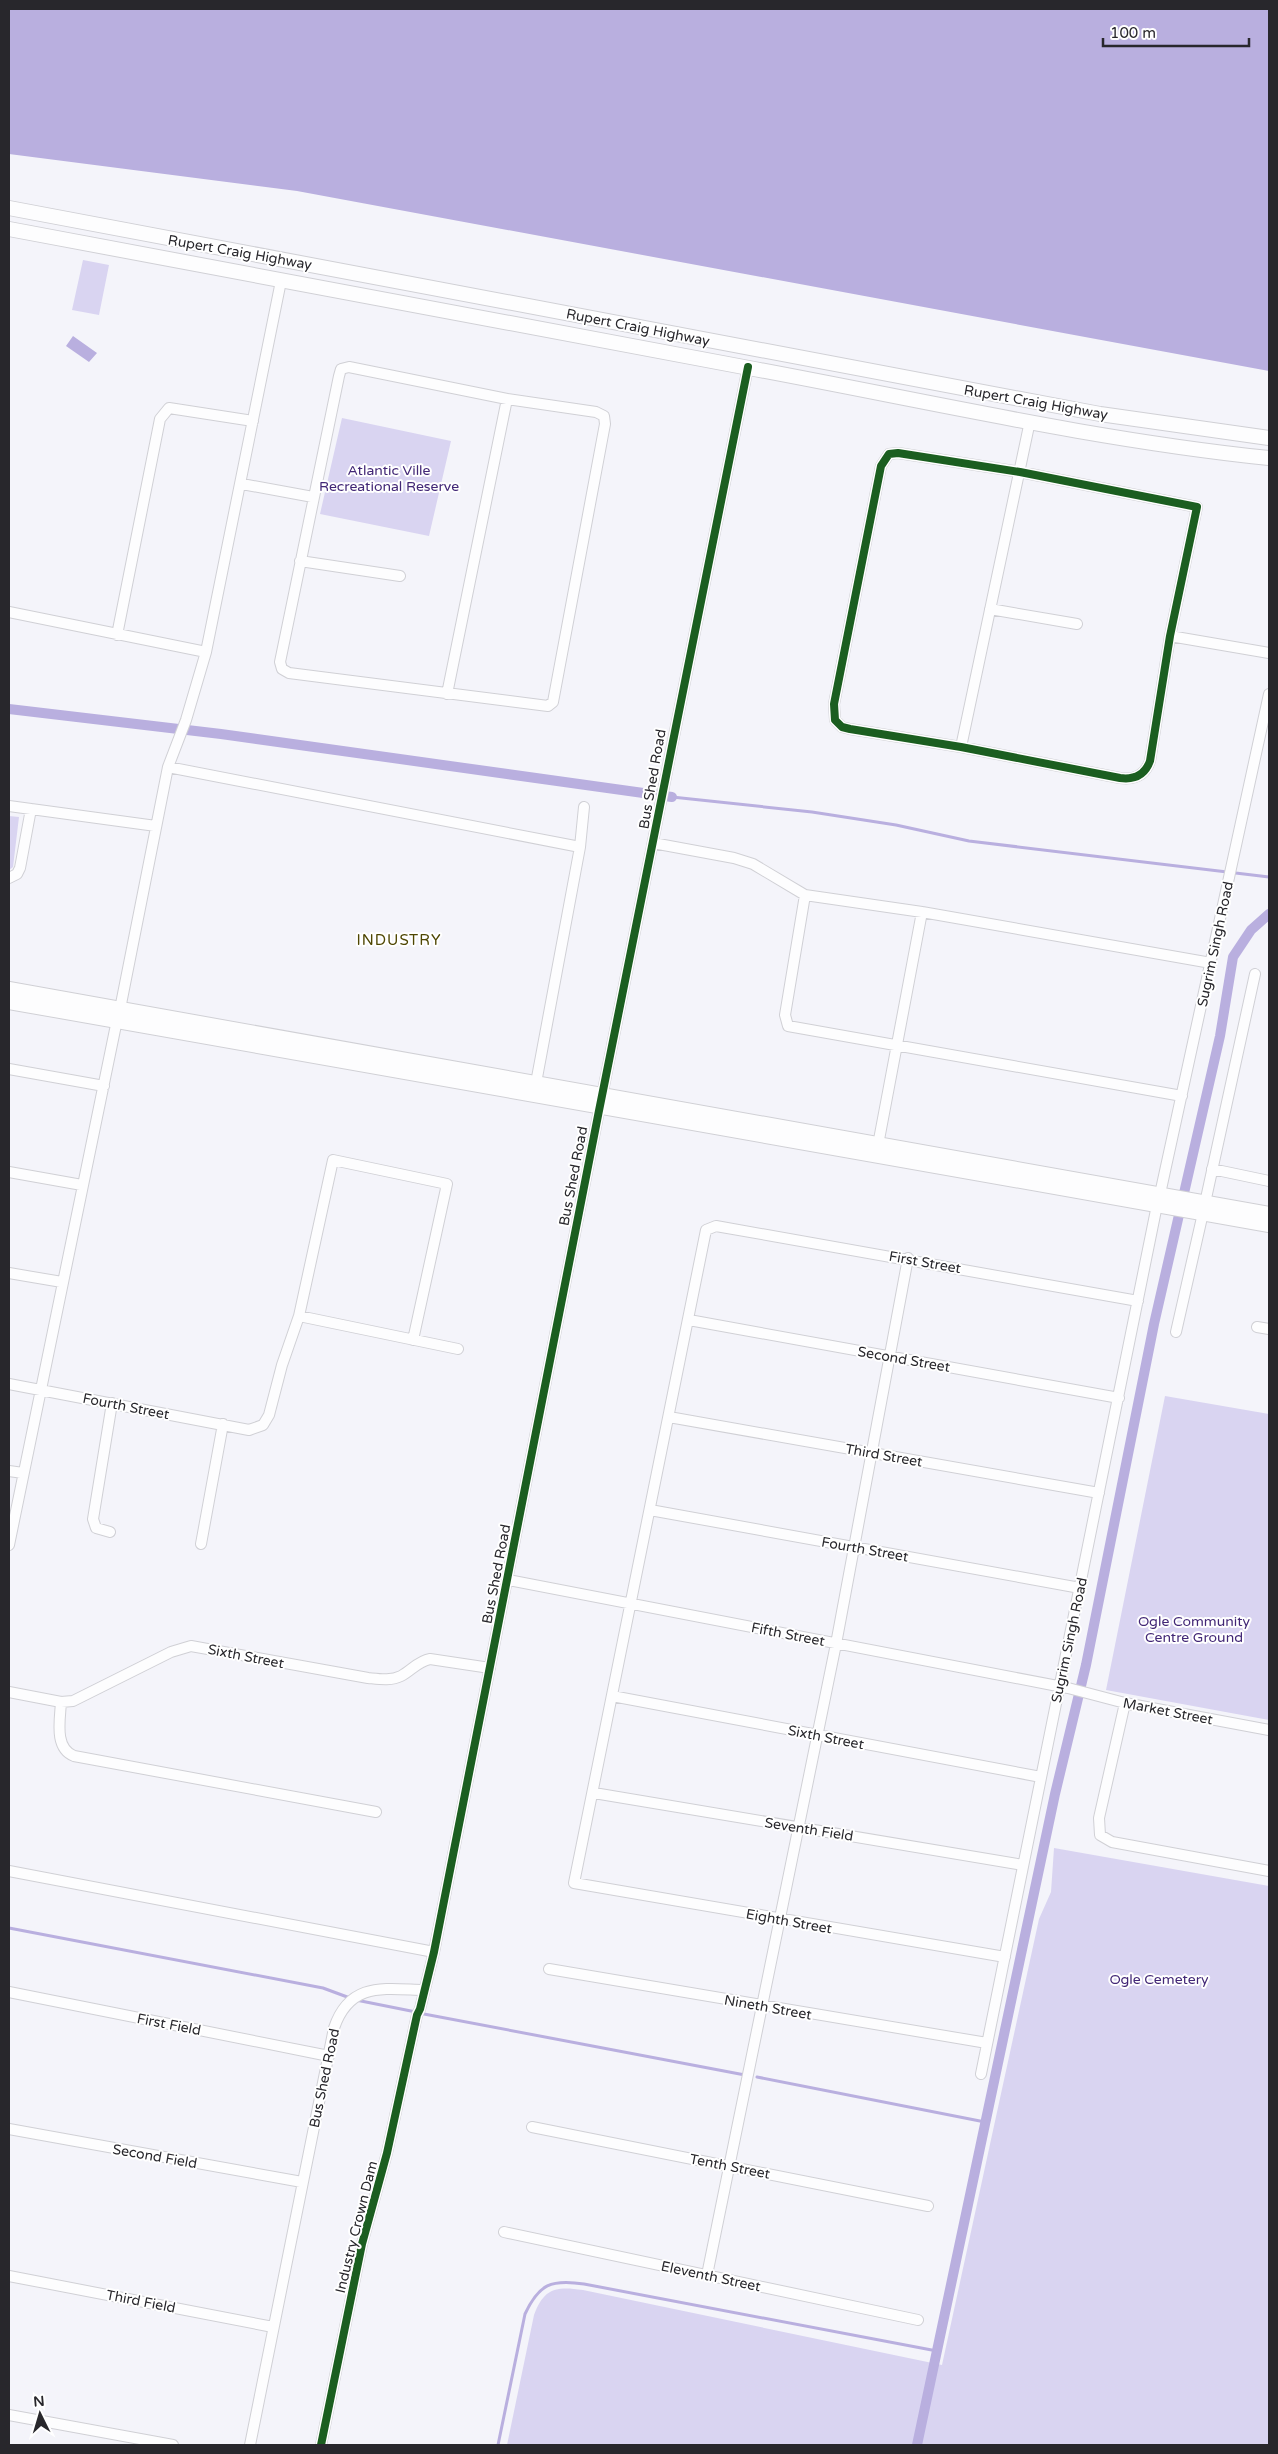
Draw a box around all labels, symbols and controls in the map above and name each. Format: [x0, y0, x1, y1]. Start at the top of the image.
scale bar [1103, 15, 1249, 47]
text: 100 m [1110, 24, 1156, 42]
street label: Rupert Craig Highway [167, 231, 314, 274]
street label: Rupert Craig Highway [565, 305, 712, 350]
street label: Rupert Craig Highway [963, 381, 1110, 424]
park label: Atlantic Ville Recreational Reserve [319, 462, 459, 495]
street label: Bus Shed Road [635, 728, 670, 830]
street label: Sugrim Singh Road [1194, 880, 1237, 1008]
district label: INDUSTRY [356, 931, 442, 949]
street label: Bus Shed Road [556, 1125, 591, 1227]
street label: First Street [888, 1248, 963, 1277]
street label: Second Street [856, 1343, 952, 1376]
street label: Fourth Street [81, 1390, 171, 1423]
street label: Third Street [844, 1440, 924, 1471]
street label: Bus Shed Road [479, 1523, 514, 1625]
street label: Fourth Street [820, 1533, 910, 1566]
street label: Sugrim Singh Road [1048, 1576, 1091, 1704]
park label: Ogle Community Centre Ground [1138, 1613, 1250, 1646]
street label: Fifth Street [750, 1619, 827, 1650]
street label: Sixth Street [206, 1641, 286, 1672]
street label: Market Street [1122, 1694, 1215, 1729]
street label: Sixth Street [786, 1722, 866, 1753]
street label: Seventh Field [763, 1814, 855, 1845]
street label: Eighth Street [745, 1906, 834, 1938]
park label: Ogle Cemetery [1109, 1971, 1209, 1988]
street label: Nineth Street [723, 1991, 814, 2024]
street label: First Field [135, 2010, 202, 2039]
street label: Bus Shed Road [306, 2027, 343, 2129]
street label: Second Field [111, 2141, 199, 2172]
street label: Tenth Street [688, 2150, 772, 2183]
street label: Industry Crown Dam [332, 2159, 381, 2295]
street label: Eleventh Street [660, 2258, 763, 2295]
street label: Third Field [105, 2286, 177, 2317]
north arrow [15, 2389, 65, 2439]
text: N [33, 2393, 45, 2411]

